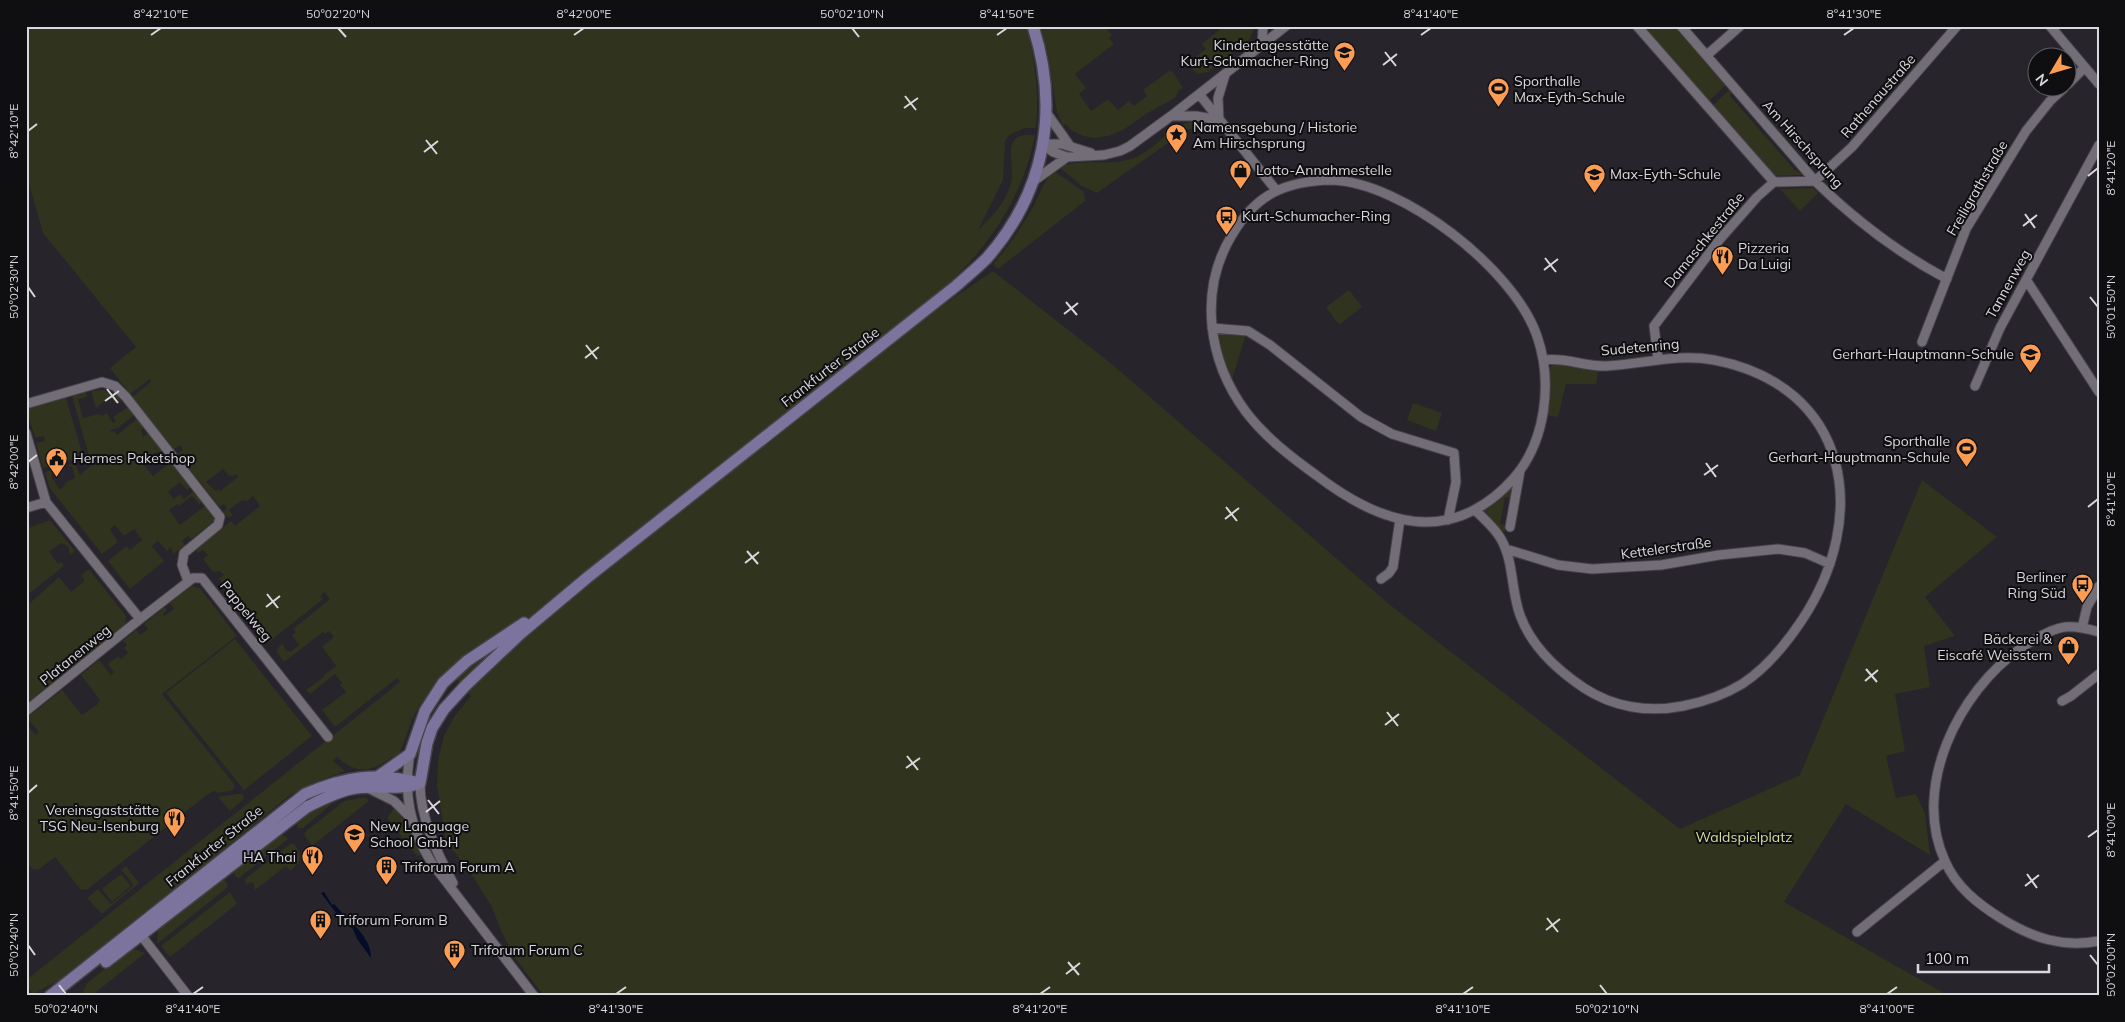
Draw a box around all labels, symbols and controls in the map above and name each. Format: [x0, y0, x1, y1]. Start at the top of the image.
text: 8°42'10"E [134, 6, 188, 21]
text: 50°02'20"N [306, 6, 370, 21]
text: 8°42'00"E [557, 6, 611, 21]
text: 50°02'10"N [820, 6, 884, 21]
text: 8°41'50"E [980, 6, 1034, 21]
text: 8°41'40"E [1404, 6, 1458, 21]
text: 8°41'30"E [1827, 6, 1881, 21]
place label: Kindertagesstätte Kurt-Schumacher-Ring [1180, 36, 1329, 70]
school or university icon: Kindertagesstätte Kurt-Schumacher-Ring [1333, 41, 1357, 72]
north arrow [2028, 48, 2078, 98]
street label: Rathenaustraße [1837, 50, 1919, 142]
text: N [2031, 70, 2052, 90]
place label: Sporthalle Max-Eyth-Schule [1514, 72, 1625, 106]
sports icon: Sporthalle Max-Eyth-Schule [1486, 77, 1510, 108]
street label: Am Hirschsprung [1759, 96, 1847, 192]
text: 8°42'10"E [6, 104, 21, 158]
place label: Namensgebung / Historie Am Hirschsprung [1193, 118, 1357, 152]
place icon: Namensgebung / Historie Am Hirschsprung [1165, 123, 1189, 154]
street label: Freiligrathstraße [1942, 137, 2012, 239]
text: 8°41'20"E [2103, 141, 2118, 195]
shop icon: Lotto-Annahmestelle [1228, 158, 1252, 189]
place label: Lotto-Annahmestelle [1256, 161, 1392, 179]
school or university icon: Max-Eyth-Schule [1582, 162, 1606, 193]
place label: Max-Eyth-Schule [1610, 165, 1721, 183]
street label: Damaschkestraße [1660, 188, 1748, 292]
bus stop icon: Kurt-Schumacher-Ring [1214, 204, 1238, 235]
place label: Kurt-Schumacher-Ring [1242, 207, 1391, 225]
place label: Pizzeria Da Luigi [1738, 239, 1791, 273]
restaurant icon: Pizzeria Da Luigi [1710, 244, 1734, 275]
street label: Tannenweg [1982, 246, 2034, 322]
text: 50°02'30"N [6, 255, 21, 319]
text: 50°01'50"N [2103, 275, 2118, 339]
street label: Frankfurter Straße [777, 323, 883, 411]
street label: Sudetenring [1600, 335, 1680, 359]
school or university icon: Gerhart-Hauptmann-Schule [2018, 342, 2042, 373]
place label: Gerhart-Hauptmann-Schule [1832, 345, 2014, 363]
place label: Sporthalle Gerhart-Hauptmann-Schule [1768, 432, 1950, 466]
text: 8°42'00"E [6, 435, 21, 489]
sports icon: Sporthalle Gerhart-Hauptmann-Schule [1954, 437, 1978, 468]
public building icon: Hermes Paketshop [45, 446, 69, 477]
place label: Hermes Paketshop [73, 449, 195, 467]
text: 8°41'10"E [2103, 472, 2118, 526]
street label: Kettelerstraße [1620, 533, 1712, 563]
place label: Berliner Ring Süd [2007, 568, 2067, 602]
bus stop icon: Berliner Ring Süd [2070, 573, 2094, 604]
street label: Pappelweg [216, 577, 276, 645]
street label: Platanenweg [36, 621, 114, 689]
place label: Bäckerei & Eiscafé Weisstern [1937, 630, 2053, 664]
shop icon: Bäckerei & Eiscafé Weisstern [2056, 635, 2080, 666]
text: 8°41'50"E [6, 766, 21, 820]
place label: Vereinsgaststätte TSG Neu-Isenburg [40, 801, 159, 835]
street label: Frankfurter Straße [162, 801, 266, 891]
text: 8°41'00"E [2103, 803, 2118, 857]
restaurant icon: Vereinsgaststätte TSG Neu-Isenburg [163, 806, 187, 837]
place label: New Language School GmbH [370, 817, 469, 851]
school or university icon: New Language School GmbH [342, 822, 366, 853]
park label: Waldspielplatz [1696, 828, 1792, 846]
restaurant icon: HA Thai [300, 845, 324, 876]
place label: HA Thai [243, 848, 296, 866]
building icon: Triforum Forum A [374, 855, 398, 886]
place label: Triforum Forum A [402, 858, 515, 876]
building icon: Triforum Forum B [308, 908, 332, 939]
place label: Triforum Forum B [336, 911, 448, 929]
text: 50°02'40"N [6, 913, 21, 977]
text: 50°02'00"N [2103, 933, 2118, 997]
building icon: Triforum Forum C [443, 938, 467, 969]
place label: Triforum Forum C [471, 941, 583, 959]
scale bar [1918, 942, 2049, 974]
text: 100 m [1925, 949, 1969, 968]
text: 50°02'40"N [34, 1001, 98, 1016]
text: 8°41'40"E [166, 1001, 220, 1016]
text: 8°41'30"E [589, 1001, 643, 1016]
text: 8°41'20"E [1013, 1001, 1067, 1016]
text: 8°41'10"E [1436, 1001, 1490, 1016]
text: 50°02'10"N [1575, 1001, 1639, 1016]
text: 8°41'00"E [1860, 1001, 1914, 1016]

